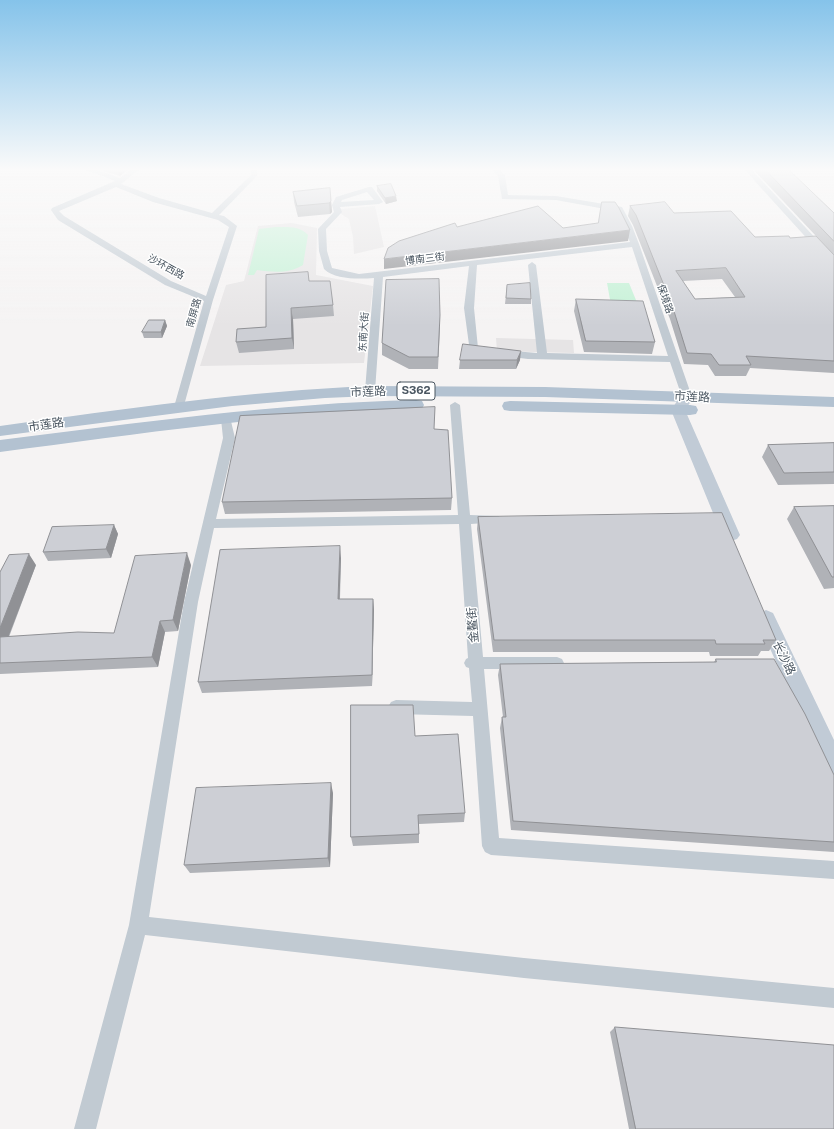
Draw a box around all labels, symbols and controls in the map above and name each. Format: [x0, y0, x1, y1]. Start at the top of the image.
street label: 博南三街 [404, 251, 446, 267]
street label: 沙环西路 [146, 252, 186, 282]
street label: 保境路 [654, 283, 676, 315]
street label: 南屏路 [184, 297, 204, 329]
street label: 东南大街 [357, 312, 371, 352]
road number: S362 [397, 382, 435, 400]
street label: 市莲路 [350, 384, 386, 400]
street label: 市莲路 [674, 389, 710, 405]
street label: 市莲路 [27, 415, 65, 435]
street label: 金鳌街 [464, 606, 482, 644]
street label: 长沙路 [770, 639, 798, 677]

